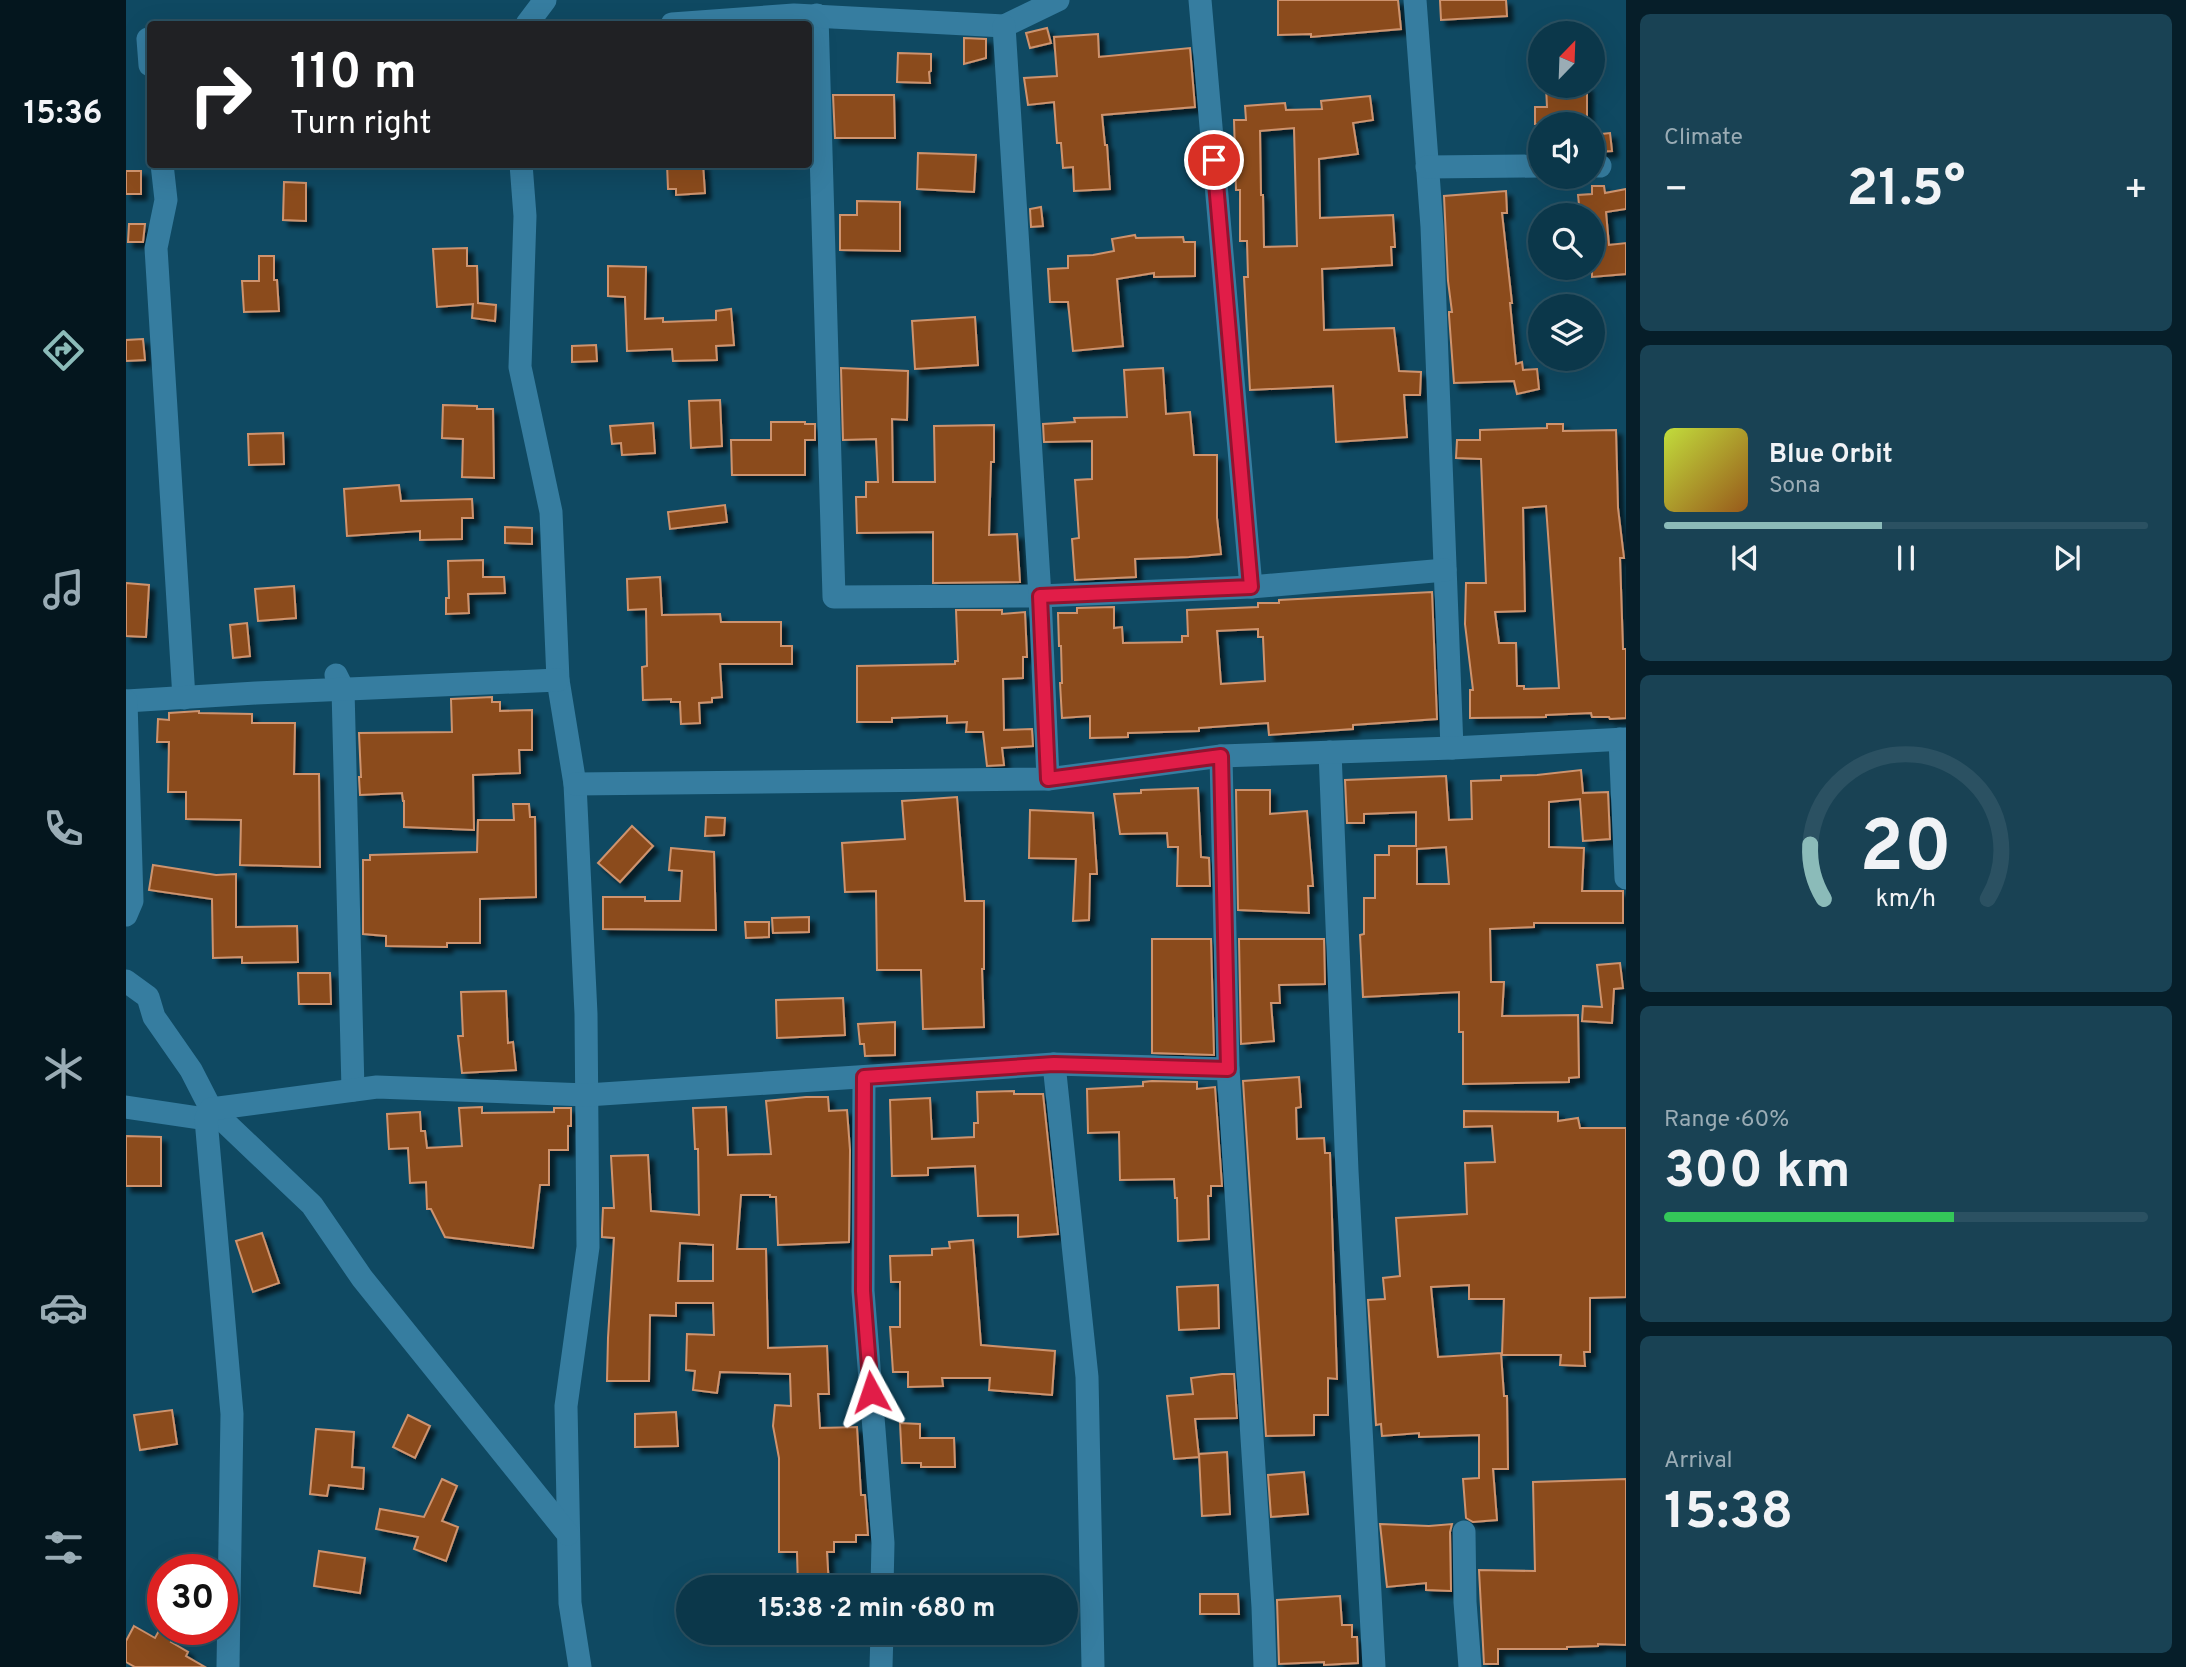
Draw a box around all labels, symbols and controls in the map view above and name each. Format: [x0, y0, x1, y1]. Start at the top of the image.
north arrow [1528, 21, 1605, 98]
map controls [1528, 21, 1605, 371]
text: 110 m [290, 44, 417, 106]
icon: right [175, 49, 266, 140]
text: 15:36 [24, 95, 102, 135]
text: Turn right [290, 105, 432, 145]
button: sound [1528, 112, 1605, 189]
text: Climate [1664, 124, 1743, 153]
pin [1184, 130, 1244, 190]
icon: arrive [1195, 141, 1233, 179]
text: 21.5° [1847, 158, 1965, 224]
text: − [1664, 167, 1689, 216]
text: + [2123, 167, 2148, 216]
button: search [1528, 203, 1605, 280]
button: layers [1528, 294, 1605, 371]
icon: directions [39, 326, 88, 375]
text: Blue Orbit [1769, 439, 1893, 472]
text: Sona [1769, 472, 1820, 501]
icon: previous [1726, 539, 1764, 577]
icon: pause [1887, 539, 1925, 577]
icon: next [2048, 539, 2086, 577]
icon: music [39, 565, 88, 614]
icon: phone [39, 804, 88, 853]
text: 20 [1860, 806, 1952, 898]
text: km/h [1876, 884, 1936, 916]
icon: climate [39, 1044, 88, 1093]
text: Range · 60% [1664, 1106, 1789, 1135]
text: 300 km [1664, 1140, 1851, 1206]
icon: car [39, 1283, 88, 1332]
position arrow [834, 1355, 908, 1429]
text: Arrival [1664, 1447, 1733, 1476]
text: 15:38 [1664, 1481, 1793, 1547]
icon: filters [39, 1523, 88, 1572]
speed limit sign: 30 [147, 1554, 238, 1645]
text: 15:38 · 2 min · 680 m [759, 1593, 995, 1626]

